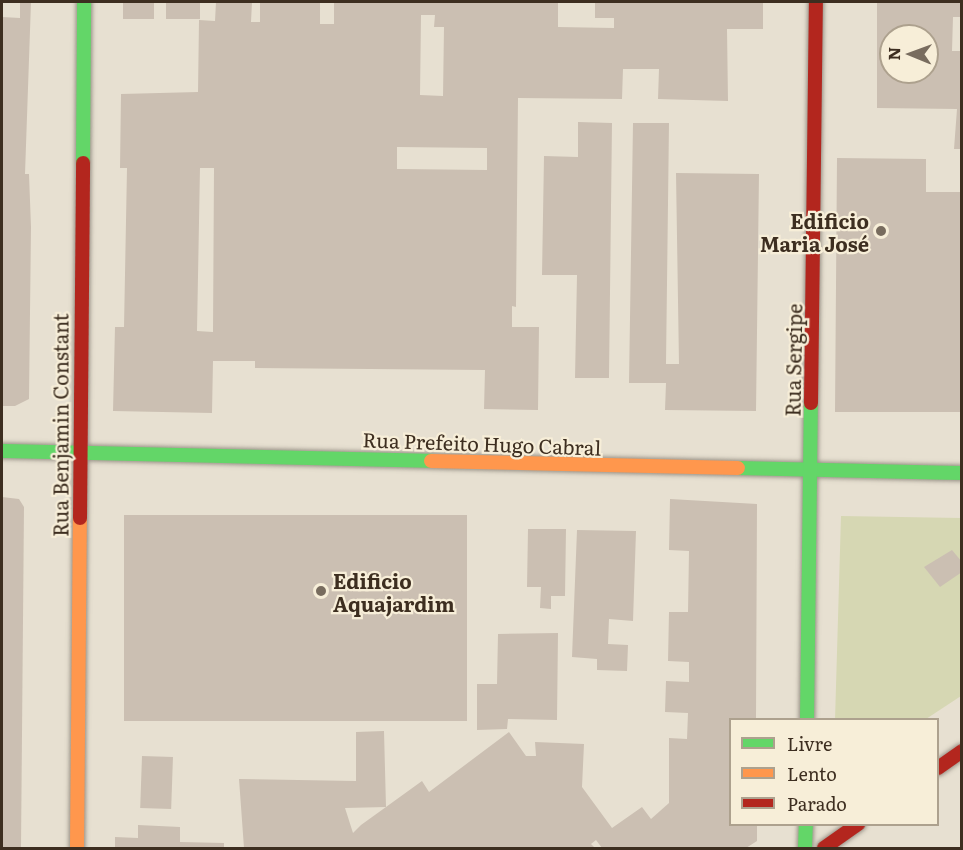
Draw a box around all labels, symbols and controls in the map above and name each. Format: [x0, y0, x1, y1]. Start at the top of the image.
north arrow [879, 24, 939, 84]
text: N [881, 47, 905, 61]
place label: Edificio Maria José [760, 208, 869, 255]
marker: Edificio Maria José [874, 224, 888, 238]
street label: Rua Sergipe [780, 303, 806, 417]
street label: Rua Benjamin Constant [48, 313, 72, 537]
street label: Rua Prefeito Hugo Cabral [362, 427, 602, 459]
place label: Edificio Aquajardim [333, 568, 455, 615]
marker: Edificio Aquajardim [314, 584, 328, 598]
legend [729, 718, 939, 826]
text: Livre [787, 730, 832, 757]
text: Lento [787, 760, 837, 787]
text: Parado [787, 790, 847, 817]

